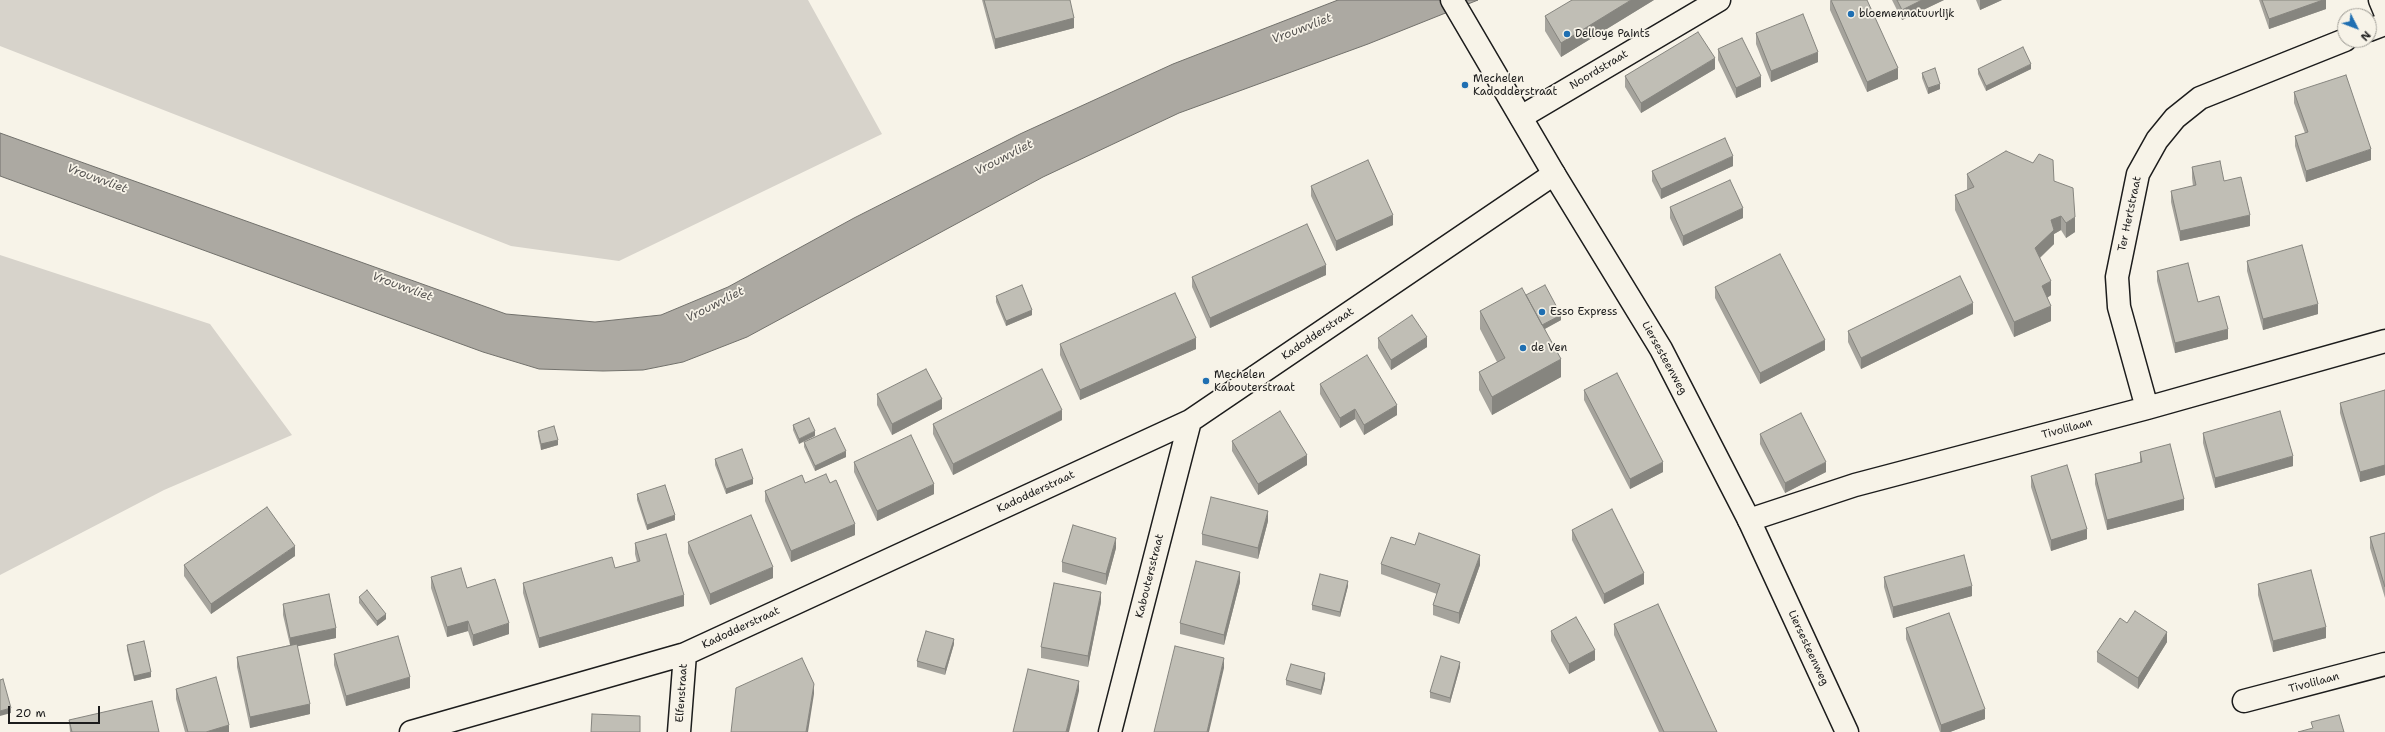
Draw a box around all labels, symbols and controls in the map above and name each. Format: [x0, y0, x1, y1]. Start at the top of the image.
place label: bloemennatuurlijk [1859, 7, 1955, 21]
north arrow [2337, 8, 2377, 48]
marker: bloemennatuurlijk [1846, 9, 1856, 19]
water label: Vrouwvliet [1270, 11, 1334, 47]
place label: Delloye Paints [1575, 27, 1650, 41]
text: N [2357, 27, 2374, 44]
marker: Delloye Paints [1562, 29, 1572, 39]
street label: Noordstraat [1567, 47, 1631, 93]
place label: Mechelen Kadodderstraat [1473, 72, 1557, 98]
marker: Mechelen Kadodderstraat [1460, 80, 1470, 90]
water label: Vrouwvliet [973, 137, 1035, 179]
water label: Vrouwvliet [65, 161, 129, 197]
street label: Ter Hertstraat [2116, 175, 2144, 253]
water label: Vrouwvliet [370, 269, 434, 305]
water label: Vrouwvliet [684, 284, 746, 326]
street label: Kadodderstraat [1279, 305, 1357, 363]
place label: Esso Express [1550, 305, 1618, 319]
marker: Esso Express [1537, 307, 1547, 317]
street label: Liersesteenweg [1638, 319, 1690, 397]
place label: de Ven [1531, 341, 1567, 355]
marker: de Ven [1518, 343, 1528, 353]
place label: Mechelen Kabouterstraat [1214, 368, 1295, 394]
marker: Mechelen Kabouterstraat [1201, 376, 1211, 386]
street label: Tivolilaan [2040, 416, 2094, 442]
street label: Kadodderstraat [995, 468, 1077, 516]
street label: Kaboutersstraat [1133, 533, 1167, 619]
street label: Kadodderstraat [700, 604, 782, 652]
street label: Liersesteenweg [1785, 608, 1831, 688]
street label: Elfenstraat [673, 663, 691, 723]
street label: Tivolilaan [2287, 670, 2341, 696]
scale bar [10, 698, 102, 724]
text: 20 m [15, 705, 46, 721]

